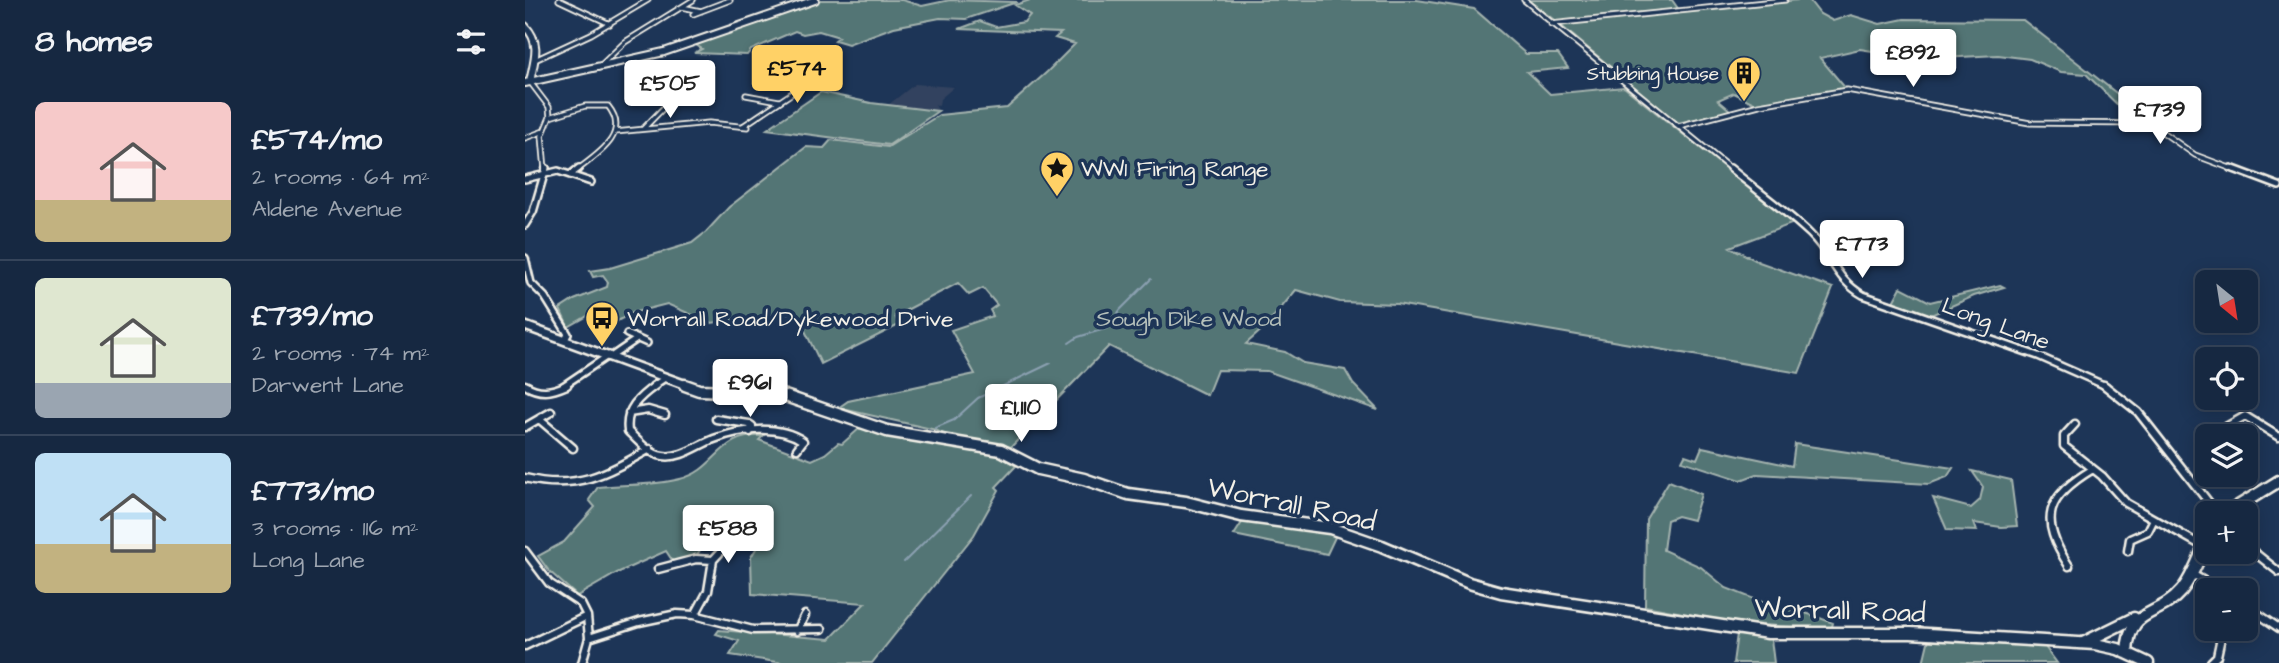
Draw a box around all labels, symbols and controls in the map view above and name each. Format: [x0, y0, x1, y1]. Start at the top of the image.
text: 8 homes [35, 21, 153, 63]
icon: filters [452, 23, 490, 61]
pin: £892 [1872, 29, 1954, 89]
text: £892 [1886, 36, 1940, 68]
pin: £574 [756, 46, 838, 105]
text: £574 [768, 52, 826, 84]
building icon: Stubbing House [1725, 54, 1763, 103]
pin: £505 [629, 60, 711, 120]
place label: Stubbing House [1587, 61, 1719, 89]
text: £505 [640, 67, 700, 99]
pin: £739 [2119, 86, 2201, 146]
text: £739 [2134, 93, 2186, 125]
text: £574/mo [252, 119, 382, 161]
icon: home [91, 130, 175, 214]
place icon: WW1 Firing Range [1038, 149, 1076, 198]
place label: WW1 Firing Range [1081, 153, 1268, 186]
text: 2 rooms · 64 m² [252, 161, 430, 193]
text: Aldene Avenue [252, 193, 402, 225]
pin: £773 [1821, 220, 1903, 280]
text: £773 [1836, 227, 1888, 259]
north arrow [2195, 270, 2257, 332]
map controls [2195, 270, 2258, 641]
street label: Long Lane [1937, 290, 2054, 359]
text: £739/mo [252, 295, 373, 337]
bus stop icon: Worrall Road/Dykewood Drive [583, 299, 621, 348]
place label: Worrall Road/Dykewood Drive [627, 303, 953, 336]
park label: Sough Dike Wood [1096, 303, 1282, 336]
icon: home [91, 306, 175, 390]
text: 2 rooms · 74 m² [252, 337, 430, 369]
button: locate [2195, 347, 2258, 410]
pin: £961 [709, 360, 791, 419]
text: £961 [729, 366, 771, 398]
text: Darwent Lane [252, 369, 404, 401]
pin: £1,110 [964, 384, 1078, 444]
text: £1,110 [1001, 391, 1041, 423]
button: layers [2195, 424, 2258, 487]
street label: Worrall Road [1204, 468, 1380, 541]
text: £773/mo [252, 470, 374, 512]
icon: home [91, 481, 175, 565]
button: + [2195, 501, 2258, 564]
pin: £588 [687, 505, 769, 565]
text: 3 rooms · 116 m² [252, 512, 419, 544]
text: £588 [699, 512, 757, 544]
text: Long Lane [252, 544, 365, 576]
button: − [2195, 578, 2258, 641]
street label: Worrall Road [1754, 588, 1926, 633]

